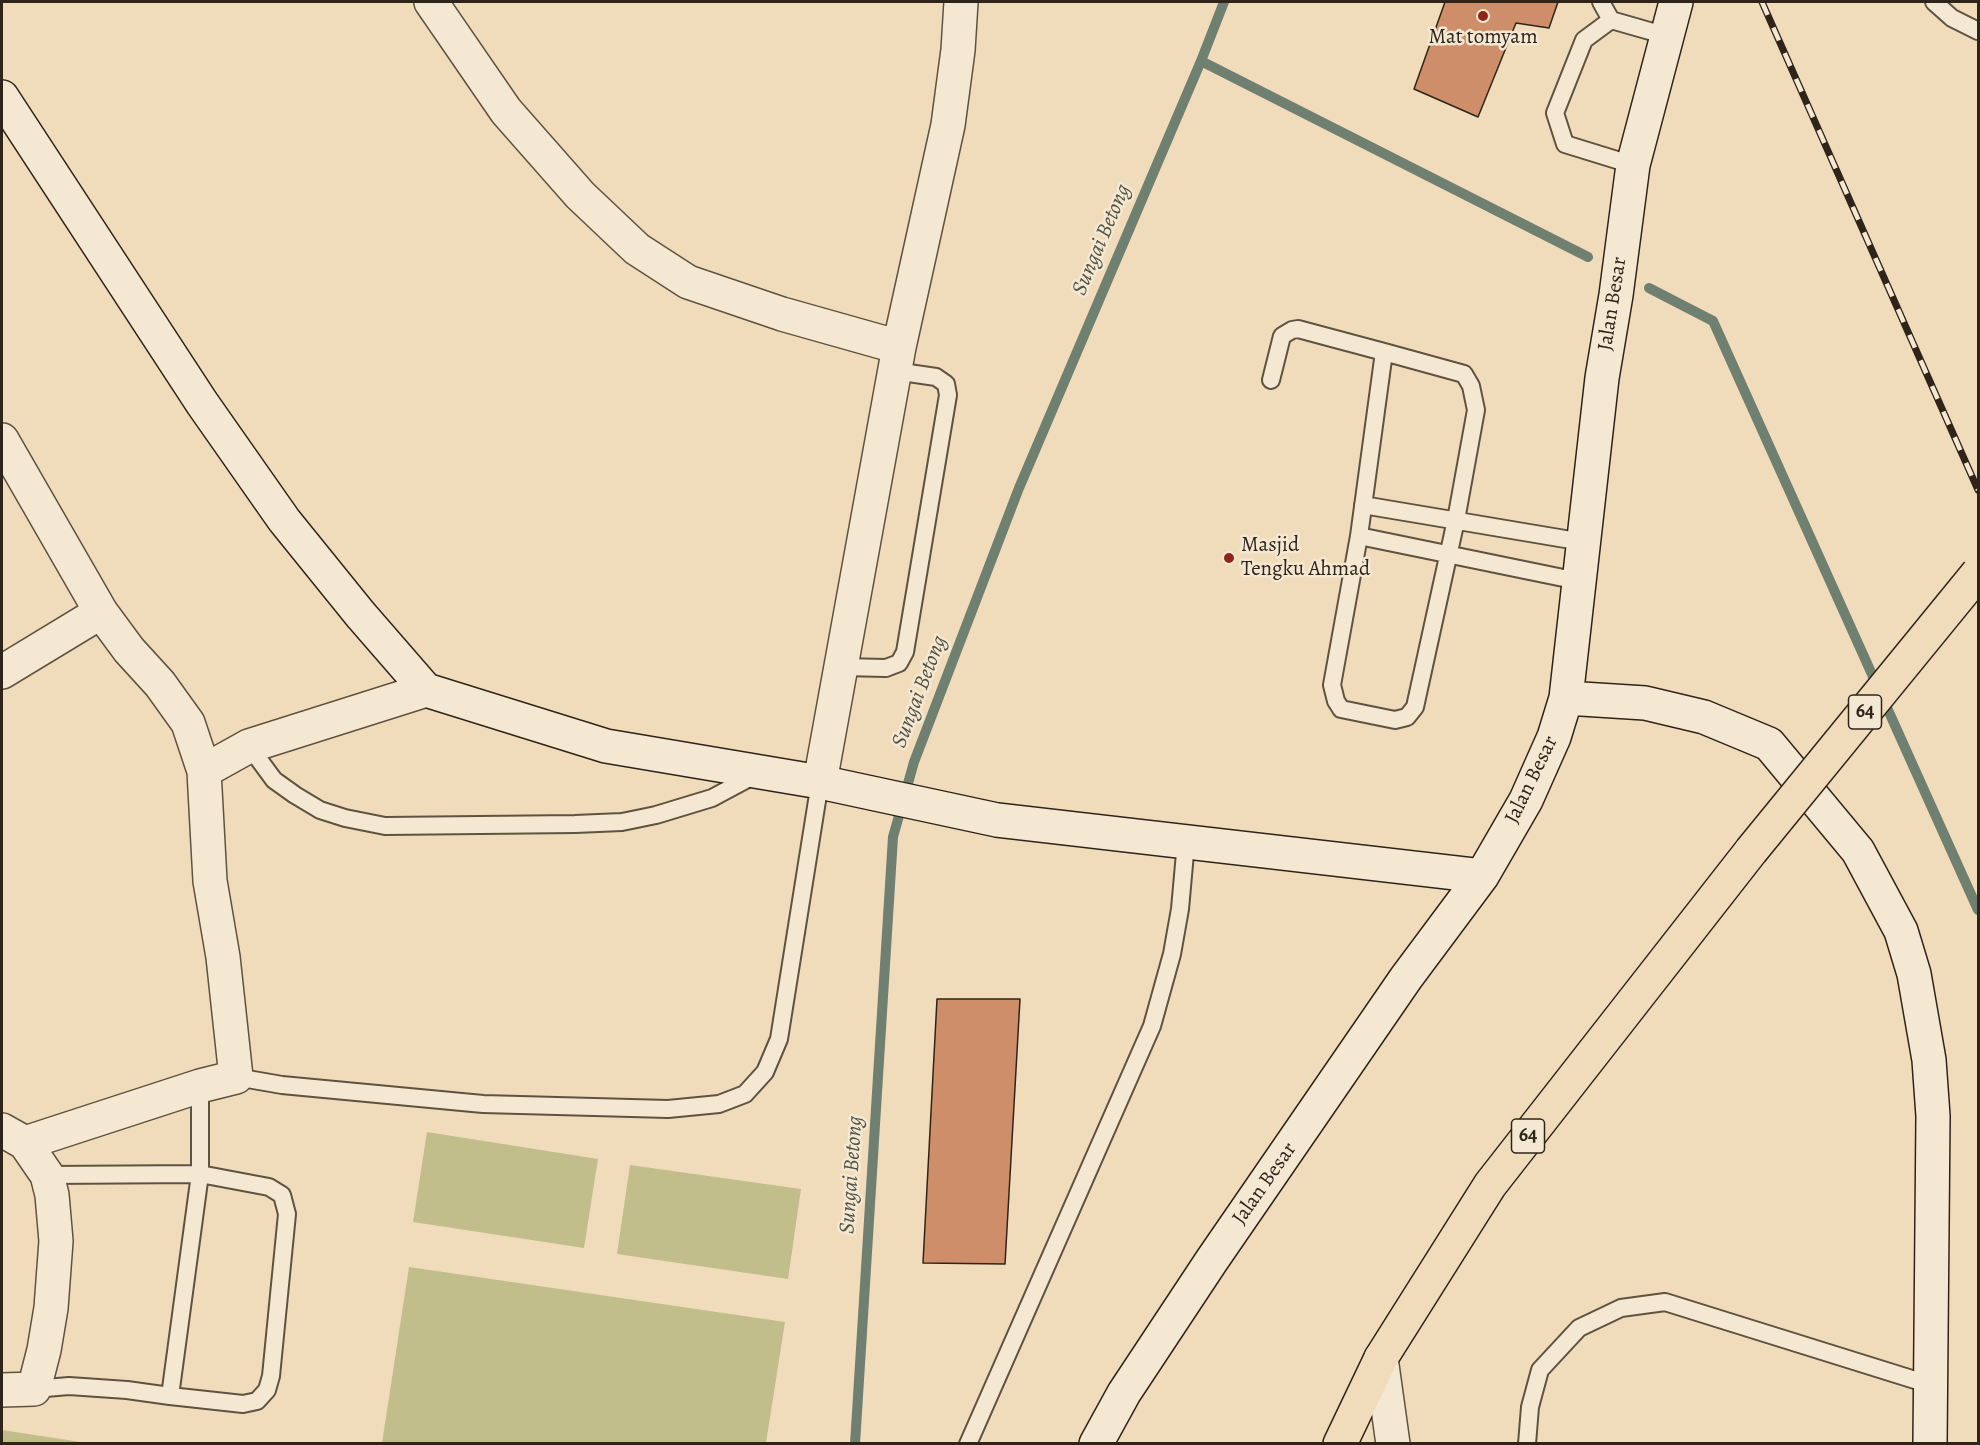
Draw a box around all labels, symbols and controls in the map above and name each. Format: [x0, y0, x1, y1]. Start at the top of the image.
marker: Mat tomyam [1476, 9, 1490, 23]
place label: Mat tomyam [1428, 25, 1538, 51]
water label: Sungai Betong [1067, 180, 1137, 300]
street label: Jalan Besar [1593, 255, 1633, 353]
place label: Masjid Tengku Ahmad [1241, 533, 1370, 583]
marker: Masjid Tengku Ahmad [1222, 551, 1236, 565]
water label: Sungai Betong [887, 632, 953, 752]
road number: 64 [1848, 695, 1882, 729]
street label: Jalan Besar [1500, 732, 1564, 828]
water label: Sungai Betong [835, 1115, 869, 1235]
road number: 64 [1512, 1119, 1544, 1153]
street label: Jalan Besar [1228, 1138, 1302, 1230]

